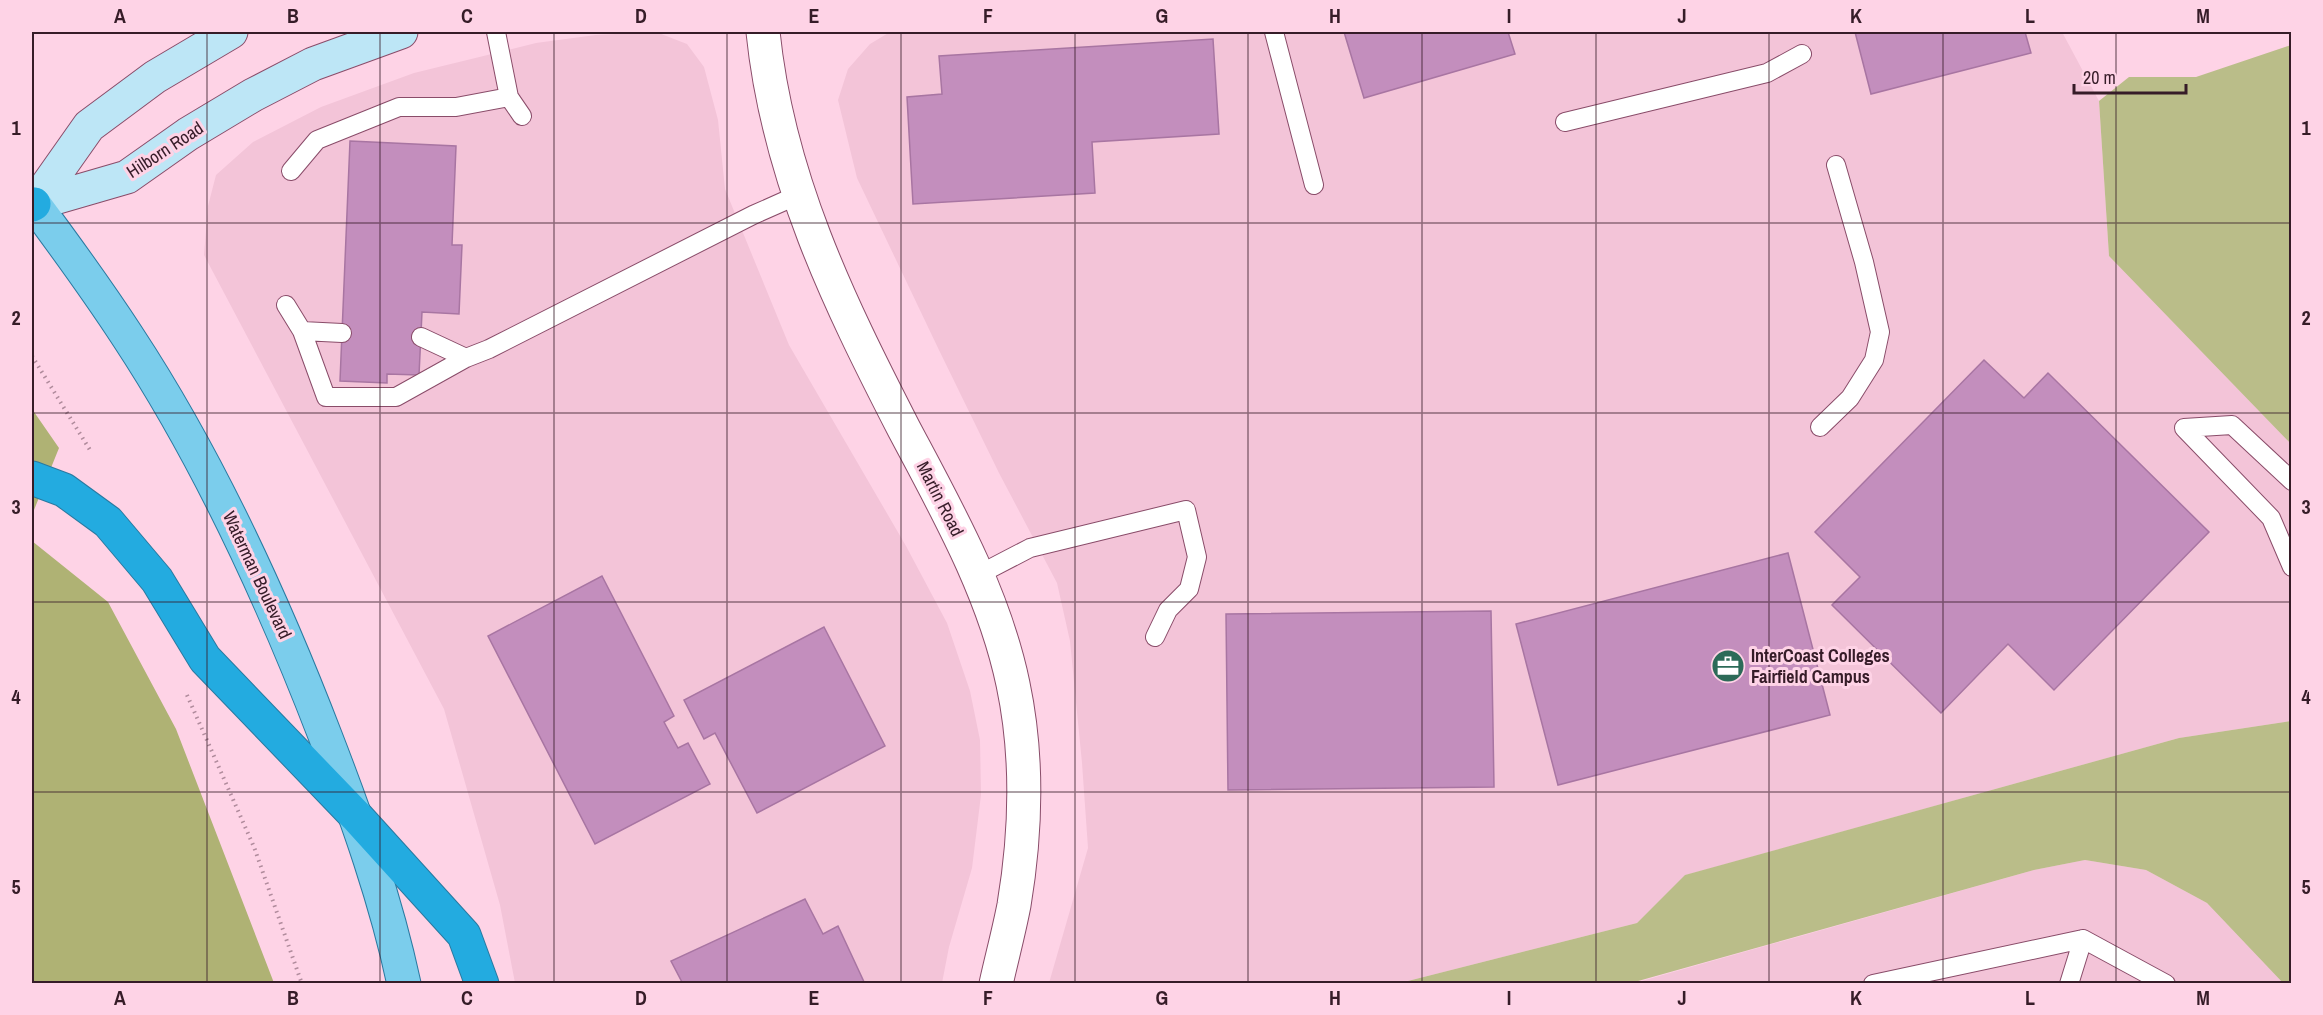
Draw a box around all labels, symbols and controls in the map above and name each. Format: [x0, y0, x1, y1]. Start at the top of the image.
text: A [114, 2, 126, 29]
text: B [287, 2, 299, 29]
text: C [461, 2, 473, 29]
text: D [635, 2, 647, 29]
text: E [809, 2, 820, 29]
text: F [983, 2, 993, 29]
text: G [1156, 2, 1168, 29]
text: H [1329, 2, 1341, 29]
text: I [1507, 2, 1511, 29]
text: J [1677, 2, 1687, 29]
text: K [1850, 2, 1862, 29]
text: L [2025, 2, 2035, 29]
text: M [2196, 2, 2210, 29]
scale bar [2074, 57, 2186, 95]
text: 20 m [2083, 65, 2116, 90]
text: 1 [11, 114, 21, 141]
text: 1 [2301, 114, 2311, 141]
street label: Hilborn Road [121, 115, 208, 184]
text: 2 [11, 304, 21, 331]
text: 2 [2301, 304, 2311, 331]
street label: Martin Road [911, 457, 970, 541]
text: 3 [11, 493, 21, 520]
text: 3 [2301, 493, 2311, 520]
street label: Waterman Boulevard [217, 507, 298, 643]
place label: InterCoast Colleges Fairfield Campus [1751, 643, 1890, 689]
office icon: InterCoast Colleges Fairfield Campus [1710, 648, 1746, 684]
text: 4 [11, 683, 21, 710]
text: 4 [2301, 683, 2311, 710]
text: 5 [11, 873, 21, 900]
text: 5 [2301, 873, 2311, 900]
text: A [114, 984, 126, 1011]
text: B [287, 984, 299, 1011]
text: C [461, 984, 473, 1011]
text: D [635, 984, 647, 1011]
text: E [809, 984, 820, 1011]
text: F [983, 984, 993, 1011]
text: G [1156, 984, 1168, 1011]
text: H [1329, 984, 1341, 1011]
text: I [1507, 984, 1511, 1011]
text: J [1677, 984, 1687, 1011]
text: K [1850, 984, 1862, 1011]
text: L [2025, 984, 2035, 1011]
text: M [2196, 984, 2210, 1011]

